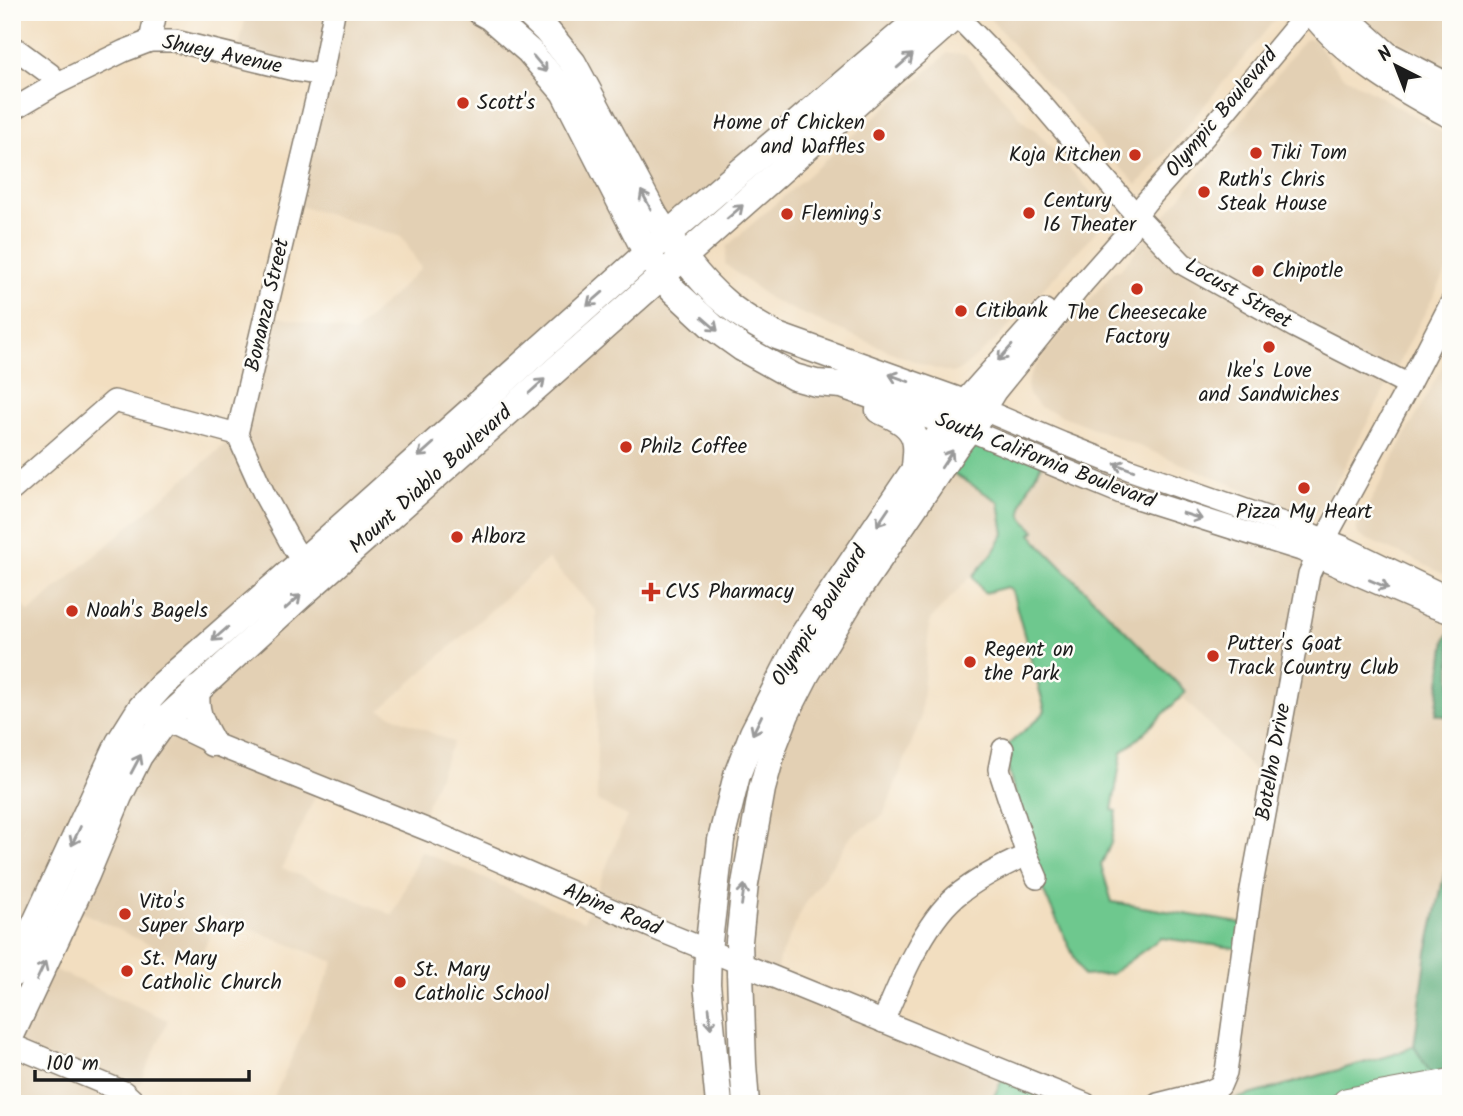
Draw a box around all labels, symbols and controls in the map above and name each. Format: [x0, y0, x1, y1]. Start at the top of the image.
street label: Shuey Avenue [159, 26, 286, 84]
north arrow [1362, 32, 1432, 102]
street label: Olympic Boulevard [1158, 40, 1287, 185]
text: N [1371, 40, 1400, 70]
one-way arrow [896, 53, 914, 69]
one-way arrow [532, 54, 547, 72]
place label: Scott's [477, 87, 535, 120]
marker: Scott's [455, 95, 471, 111]
place label: Home of Chicken and Waffles [712, 107, 865, 164]
marker: Home of Chicken and Waffles [871, 127, 887, 143]
place label: Tiki Tom [1270, 137, 1347, 170]
place label: Koja Kitchen [1009, 139, 1121, 172]
marker: Tiki Tom [1248, 145, 1264, 161]
marker: Koja Kitchen [1127, 147, 1143, 163]
place label: Ruth's Chris Steak House [1218, 164, 1327, 221]
marker: Ruth's Chris Steak House [1196, 184, 1212, 200]
place label: Century 16 Theater [1043, 185, 1137, 242]
one-way arrow [639, 190, 653, 210]
place label: Fleming's [801, 198, 882, 231]
one-way arrow [726, 204, 744, 220]
marker: Century 16 Theater [1021, 205, 1037, 221]
marker: Fleming's [779, 206, 795, 222]
street label: Bonanza Street [237, 234, 300, 375]
street label: Locust Street [1178, 250, 1299, 339]
place label: Chipotle [1272, 255, 1344, 288]
marker: Chipotle [1250, 263, 1266, 279]
marker: The Cheesecake Factory [1129, 281, 1145, 297]
one-way arrow [587, 291, 605, 307]
place label: Citibank [975, 295, 1048, 328]
place label: The Cheesecake Factory [1067, 297, 1208, 354]
marker: Citibank [953, 303, 969, 319]
one-way arrow [701, 316, 719, 332]
marker: Ike's Love and Sandwiches [1261, 339, 1277, 355]
one-way arrow [998, 344, 1014, 362]
place label: Ike's Love and Sandwiches [1199, 355, 1339, 412]
one-way arrow [888, 371, 910, 384]
one-way arrow [528, 378, 546, 394]
street label: Mount Diablo Boulevard [342, 397, 521, 563]
street label: South California Boulevard [930, 404, 1160, 518]
place label: Philz Coffee [640, 431, 748, 464]
marker: Philz Coffee [618, 439, 634, 455]
one-way arrow [418, 442, 435, 459]
one-way arrow [941, 449, 955, 469]
one-way arrow [1113, 460, 1135, 472]
marker: Pizza My Heart [1296, 480, 1312, 496]
place label: Pizza My Heart [1236, 496, 1373, 529]
one-way arrow [876, 507, 890, 526]
one-way arrow [1181, 511, 1203, 524]
place label: Alborz [471, 521, 526, 554]
marker: Alborz [449, 529, 465, 545]
street label: Olympic Boulevard [763, 539, 877, 693]
place label: CVS Pharmacy [665, 576, 794, 609]
one-way arrow [1368, 578, 1390, 591]
marker: CVS Pharmacy [643, 584, 659, 600]
one-way arrow [284, 594, 302, 610]
place label: Noah's Bagels [86, 595, 208, 628]
marker: Noah's Bagels [64, 603, 80, 619]
one-way arrow [211, 626, 229, 642]
place label: Putter's Goat Track Country Club [1227, 628, 1398, 685]
place label: Regent on the Park [984, 634, 1074, 691]
marker: Putter's Goat Track Country Club [1205, 648, 1221, 664]
marker: Regent on the Park [962, 654, 978, 670]
street label: Botelho Drive [1247, 700, 1301, 823]
one-way arrow [749, 714, 763, 735]
one-way arrow [129, 754, 143, 775]
one-way arrow [69, 825, 82, 847]
street label: Alpine Road [558, 874, 667, 946]
one-way arrow [737, 884, 750, 907]
place label: Vito's Super Sharp [139, 886, 244, 943]
marker: Vito's Super Sharp [117, 906, 133, 922]
place label: St. Mary Catholic Church [141, 943, 282, 1000]
place label: St. Mary Catholic School [414, 954, 549, 1011]
one-way arrow [35, 961, 48, 982]
marker: St. Mary Catholic Church [119, 963, 135, 979]
marker: St. Mary Catholic School [392, 974, 408, 990]
one-way arrow [704, 1006, 717, 1029]
scale bar [35, 1039, 248, 1083]
text: 100 m [46, 1048, 99, 1081]

